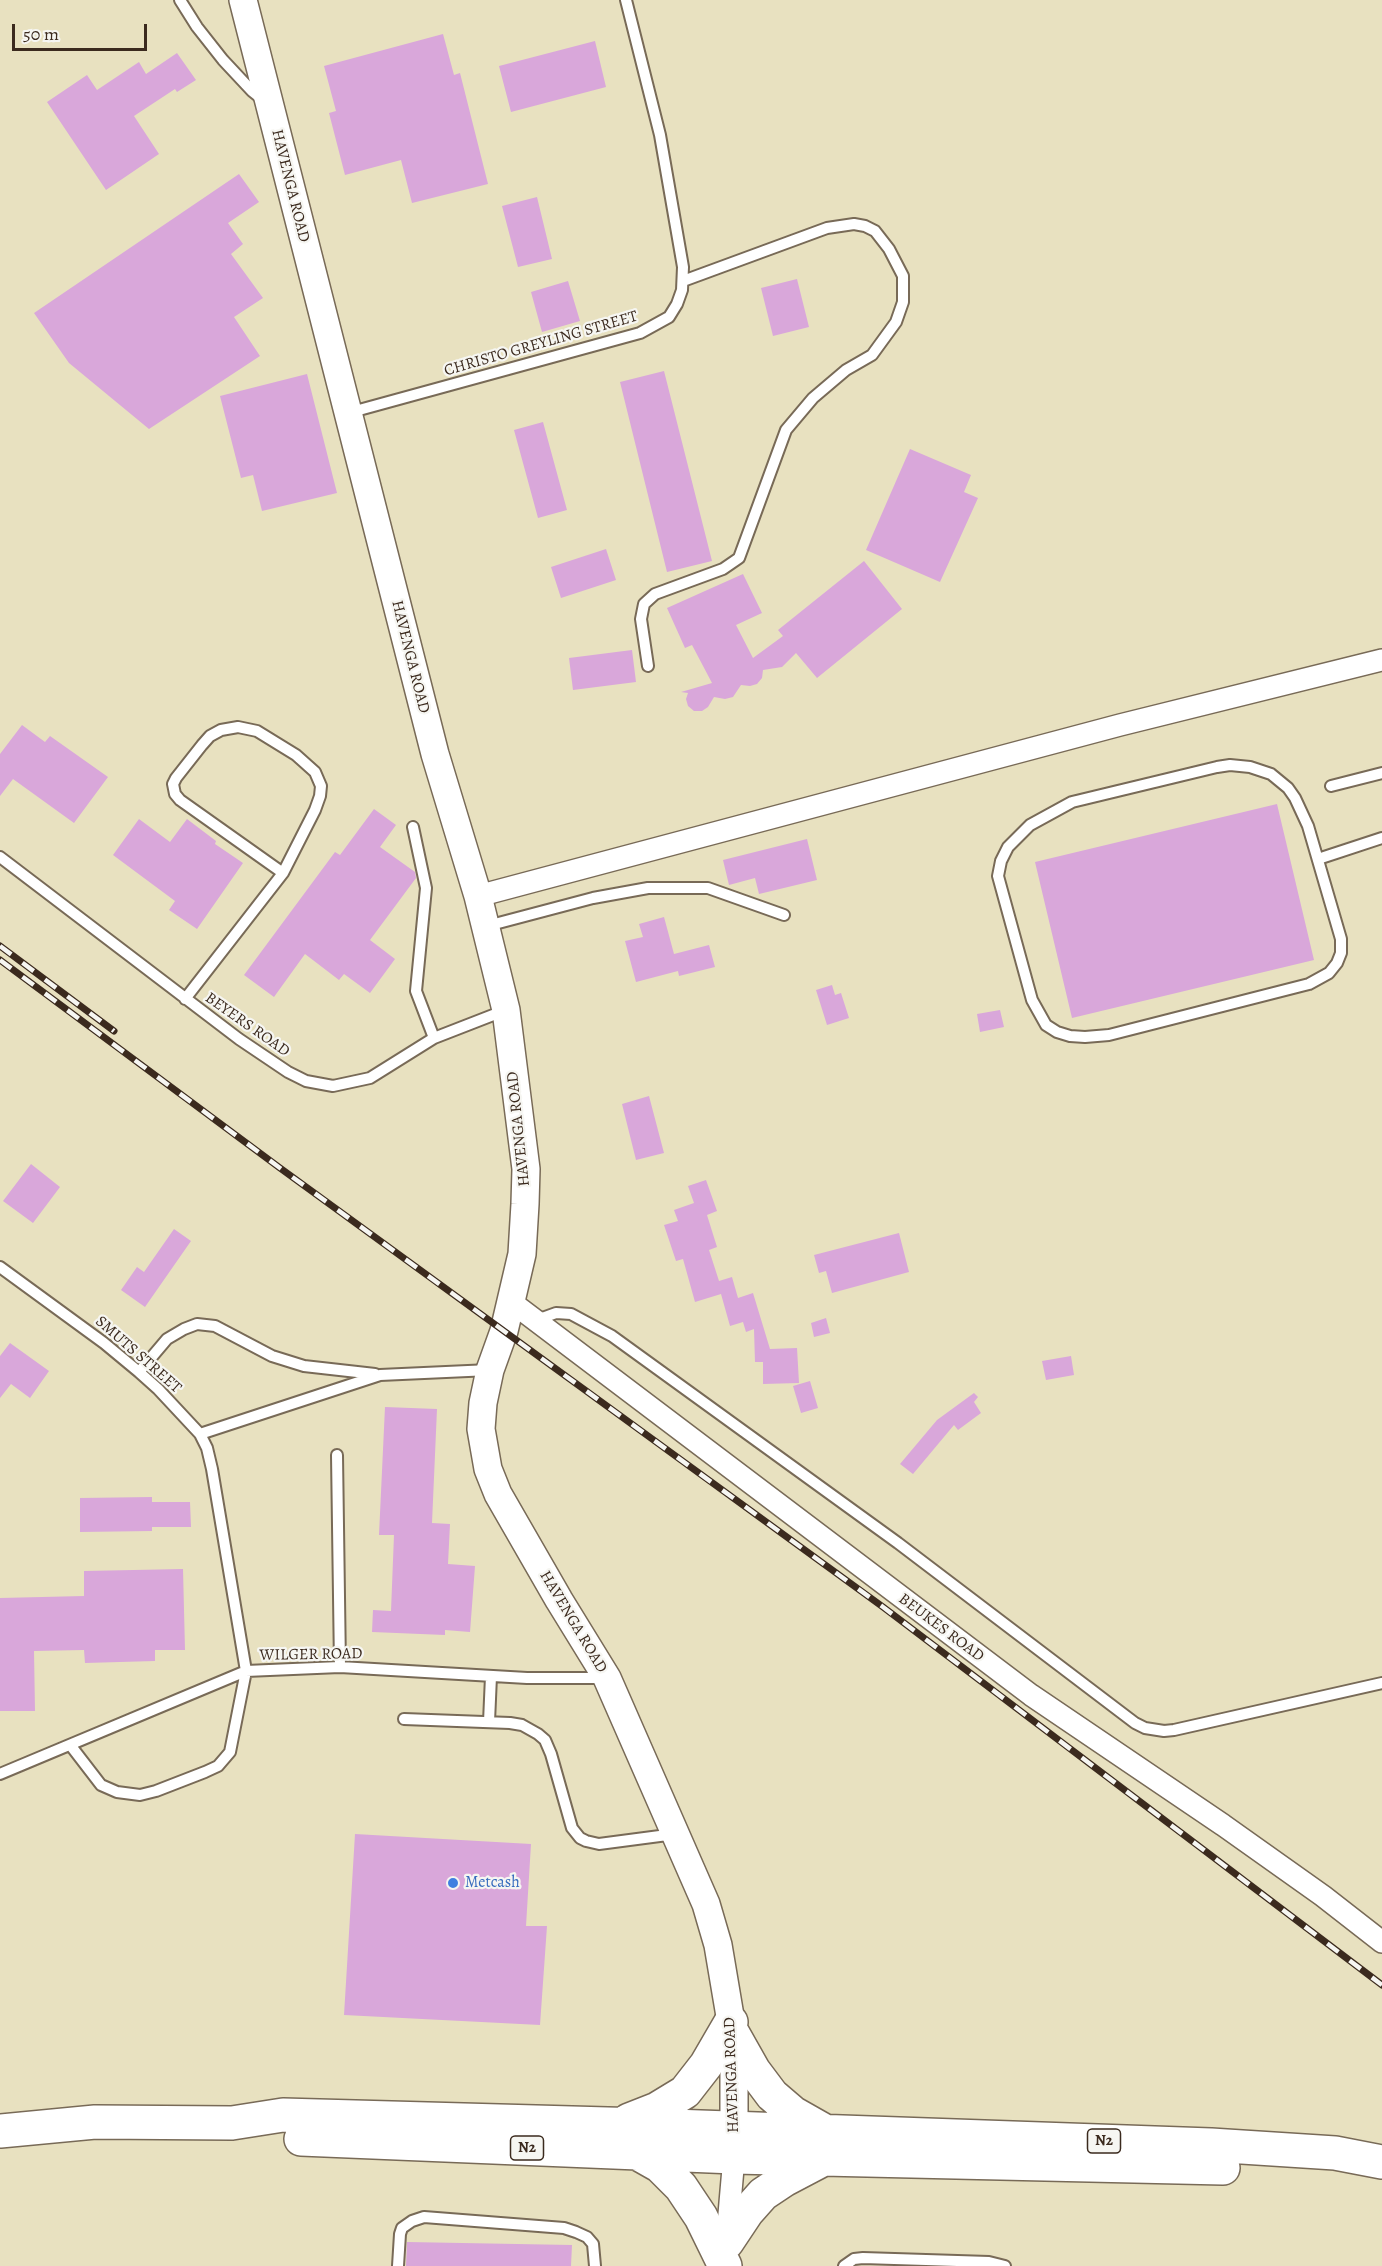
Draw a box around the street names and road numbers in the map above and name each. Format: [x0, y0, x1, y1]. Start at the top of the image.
street label: HAVENGA ROAD [267, 128, 313, 244]
street label: CHRISTO GREYLING STREET [442, 307, 640, 381]
street label: HAVENGA ROAD [387, 599, 433, 715]
street label: BEYERS ROAD [201, 989, 293, 1061]
street label: HAVENGA ROAD [503, 1071, 535, 1187]
street label: SMUTS STREET [91, 1312, 185, 1398]
street label: HAVENGA ROAD [535, 1568, 611, 1676]
street label: BEUKES ROAD [894, 1590, 988, 1666]
street label: WILGER ROAD [259, 1645, 363, 1665]
street label: HAVENGA ROAD [720, 2017, 744, 2133]
road number: N2 [1088, 2129, 1120, 2153]
road number: N2 [510, 2136, 544, 2160]

